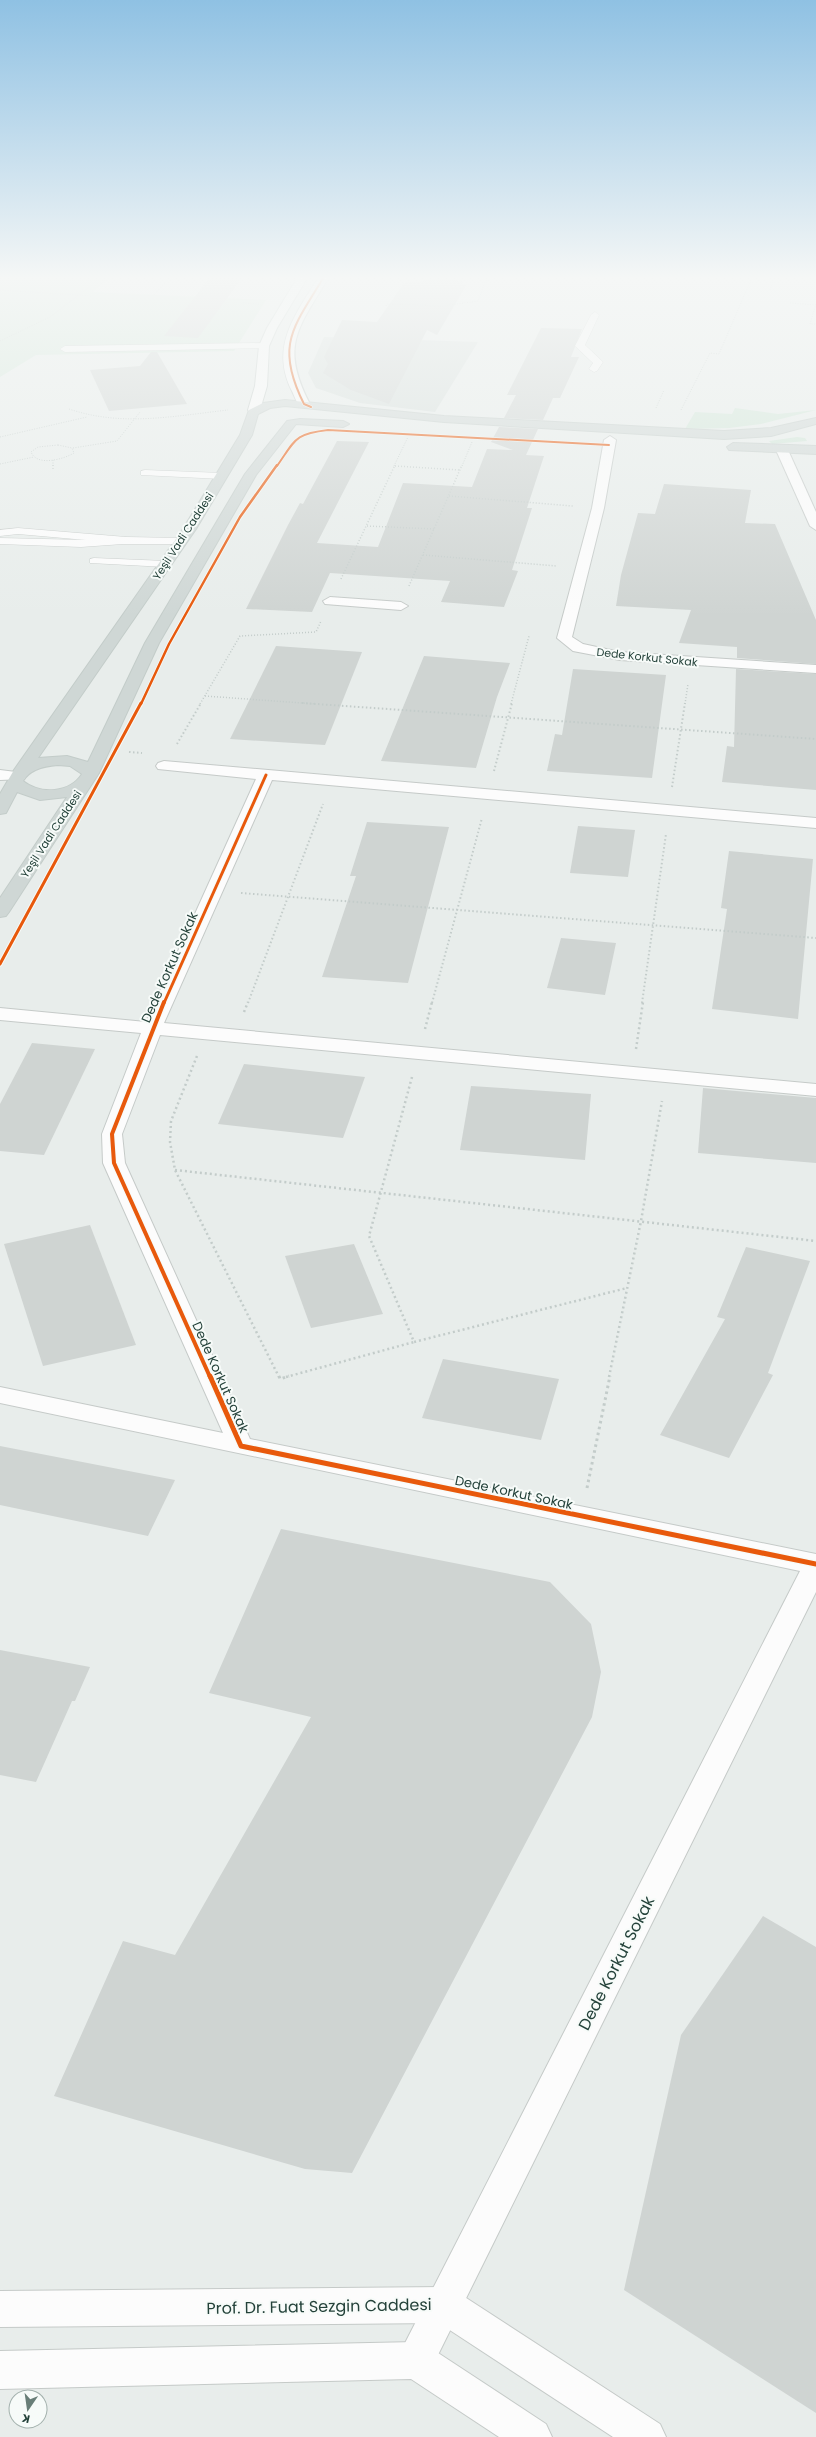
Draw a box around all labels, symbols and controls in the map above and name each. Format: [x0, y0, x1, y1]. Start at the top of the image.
street label: Yeşil Vadi Caddesi [149, 489, 217, 583]
street label: Dede Korkut Sokak [596, 644, 699, 670]
street label: Yeşil Vadi Caddesi [17, 787, 85, 881]
street label: Dede Korkut Sokak [136, 908, 203, 1026]
street label: Dede Korkut Sokak [187, 1319, 254, 1436]
street label: Dede Korkut Sokak [453, 1471, 575, 1514]
street label: Dede Korkut Sokak [573, 1892, 661, 2034]
street label: Prof. Dr. Fuat Sezgin Caddesi [206, 2293, 432, 2320]
north arrow [8, 2389, 48, 2429]
text: K [20, 2410, 31, 2427]

